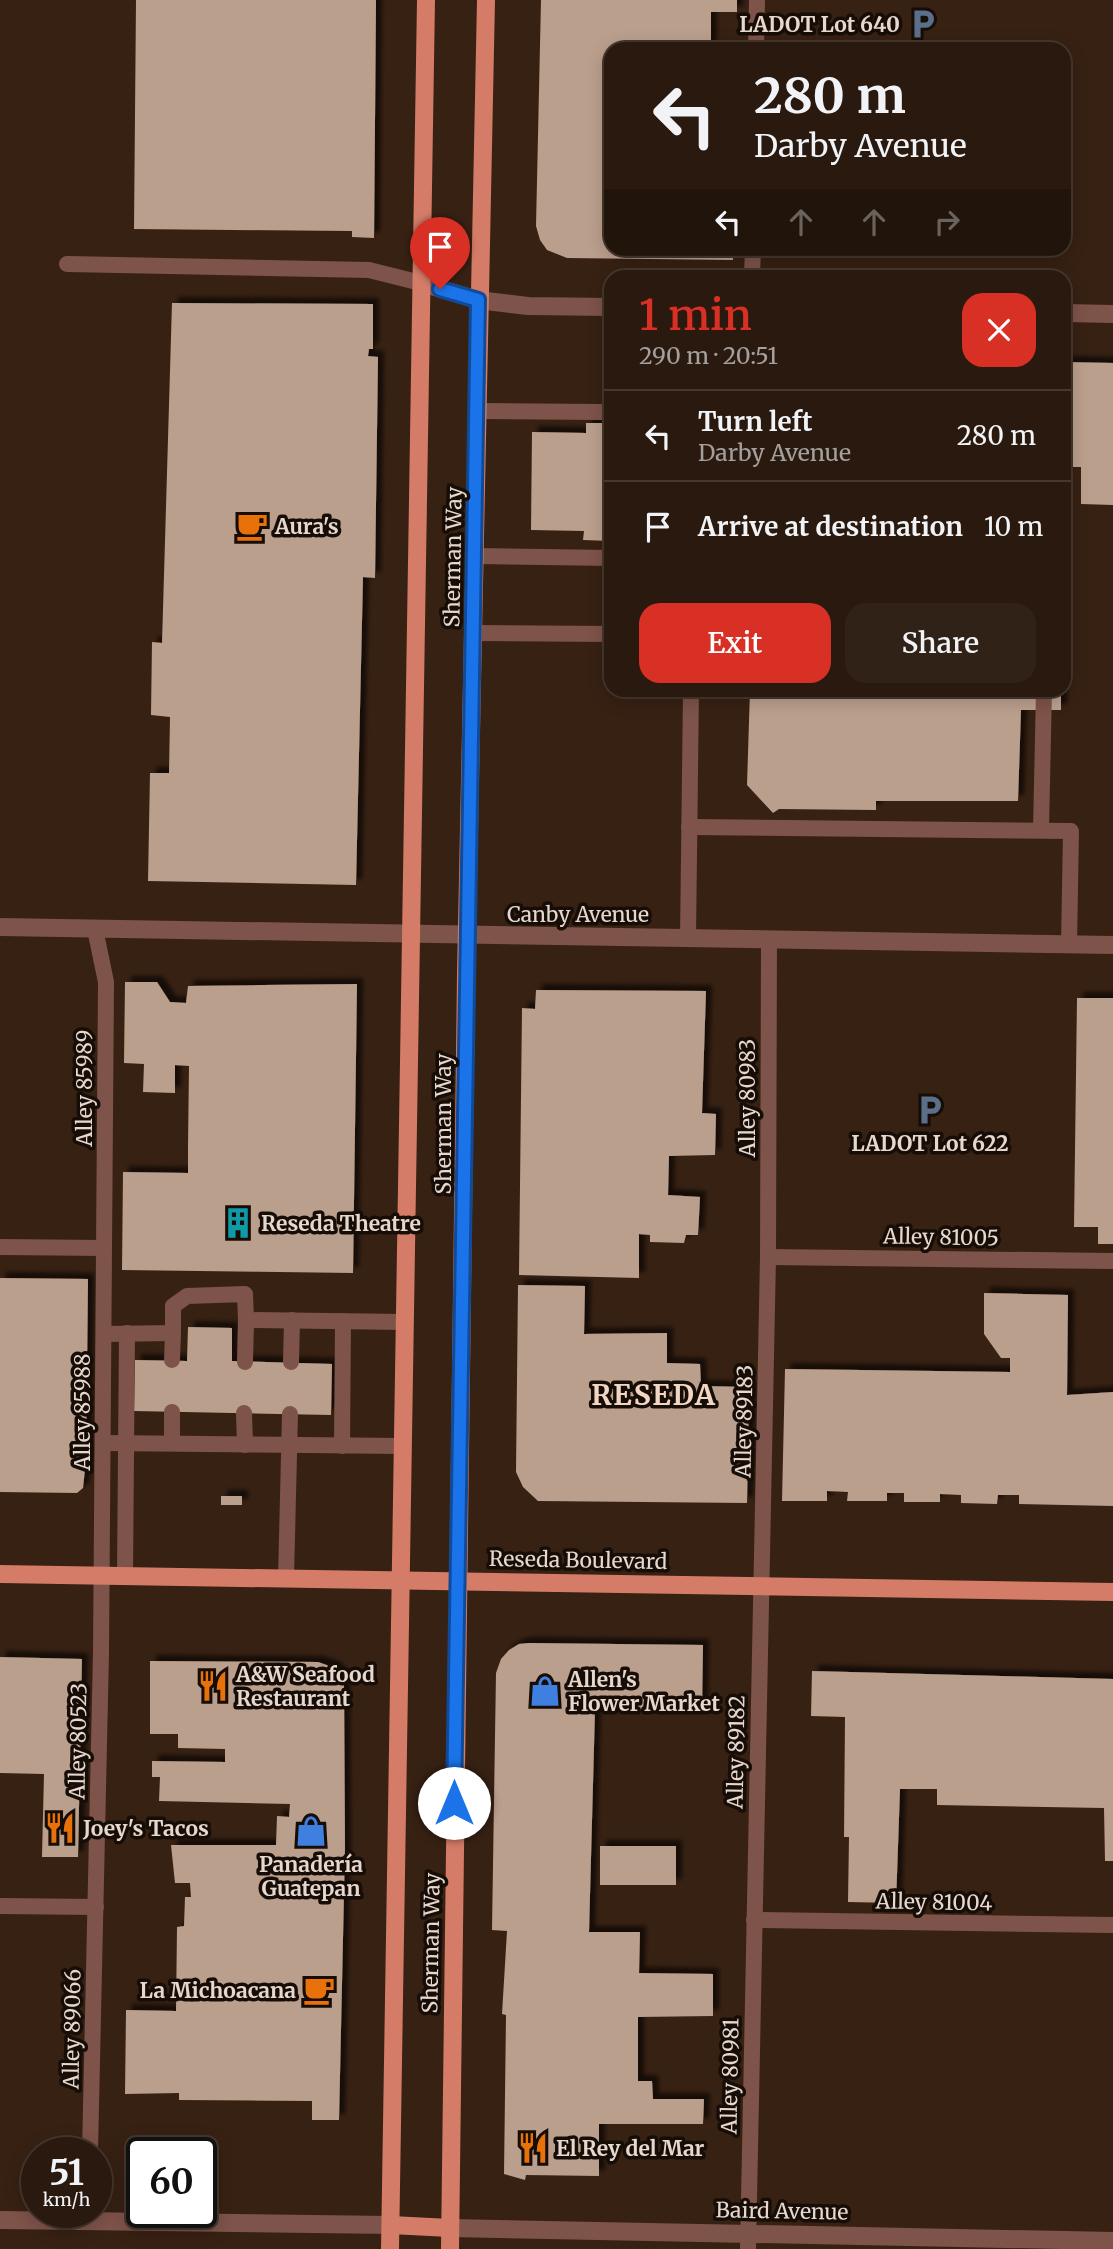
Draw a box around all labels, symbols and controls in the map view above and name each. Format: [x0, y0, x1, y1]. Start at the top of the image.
parking icon: LADOT Lot 640 [906, 7, 940, 41]
place label: LADOT Lot 640 [739, 11, 900, 38]
text: 280 m [754, 65, 906, 126]
icon: left [639, 70, 730, 161]
text: Darby Avenue [754, 126, 967, 166]
icon: left [709, 203, 747, 241]
icon: ahead [782, 203, 820, 241]
icon: ahead [855, 203, 893, 241]
icon: right [928, 203, 966, 241]
pin [410, 217, 470, 289]
icon: arrive [421, 228, 459, 266]
text: 1 min [639, 289, 752, 341]
button: close [962, 293, 1036, 367]
text: 290 m · 20:51 [639, 341, 778, 370]
text: Turn left [698, 405, 812, 438]
icon: left [639, 417, 677, 455]
text: 280 m [957, 419, 1036, 452]
text: Darby Avenue [698, 438, 851, 467]
street label: Sherman Way [438, 486, 468, 628]
icon: arrive [639, 508, 677, 546]
cafe icon: Aura's [235, 509, 269, 543]
text: Arrive at destination [698, 510, 963, 543]
text: 10 m [984, 510, 1043, 543]
place label: Aura's [274, 513, 339, 540]
button: Exit [639, 603, 831, 683]
button: Share [845, 603, 1036, 683]
street label: Canby Avenue [507, 901, 649, 928]
street label: Alley 85989 [71, 1030, 98, 1147]
street label: Alley 80983 [734, 1039, 761, 1158]
street label: Sherman Way [430, 1053, 457, 1194]
parking icon: LADOT Lot 622 [913, 1093, 947, 1127]
place label: LADOT Lot 622 [851, 1130, 1009, 1157]
building icon: Reseda Theatre [221, 1206, 255, 1240]
place label: Reseda Theatre [261, 1210, 421, 1237]
street label: Alley 81005 [882, 1222, 999, 1252]
street label: Alley 85988 [69, 1354, 96, 1471]
street label: Alley 89183 [729, 1364, 758, 1479]
district label: RESEDA [591, 1377, 717, 1413]
street label: Reseda Boulevard [489, 1545, 668, 1575]
place label: A&W Seafood Restaurant [235, 1661, 375, 1712]
place label: Allen's Flower Market [567, 1666, 720, 1717]
restaurant icon: A&W Seafood Restaurant [196, 1669, 230, 1703]
shop icon: Allen's Flower Market [528, 1674, 562, 1708]
street label: Alley 80523 [63, 1682, 93, 1801]
street label: Alley 89182 [721, 1695, 750, 1810]
position arrow [417, 1766, 491, 1840]
restaurant icon: Joey's Tacos [43, 1811, 77, 1845]
shop icon: Panadería Guatepan [294, 1814, 328, 1848]
place label: Joey's Tacos [82, 1815, 209, 1842]
place label: Panadería Guatepan [259, 1851, 363, 1902]
street label: Sherman Way [416, 1872, 446, 2014]
street label: Alley 81004 [874, 1887, 993, 1917]
street label: Alley 89066 [57, 1969, 87, 2090]
cafe icon: La Michoacana [302, 1973, 336, 2007]
place label: La Michoacana [140, 1977, 296, 2004]
street label: Alley 80981 [715, 2018, 745, 2135]
restaurant icon: El Rey del Mar [516, 2131, 550, 2165]
place label: El Rey del Mar [556, 2135, 705, 2162]
speed limit sign: 60 [126, 2137, 217, 2228]
text: 51 [49, 2151, 84, 2195]
text: km/h [43, 2188, 90, 2211]
street label: Baird Avenue [715, 2196, 849, 2226]

